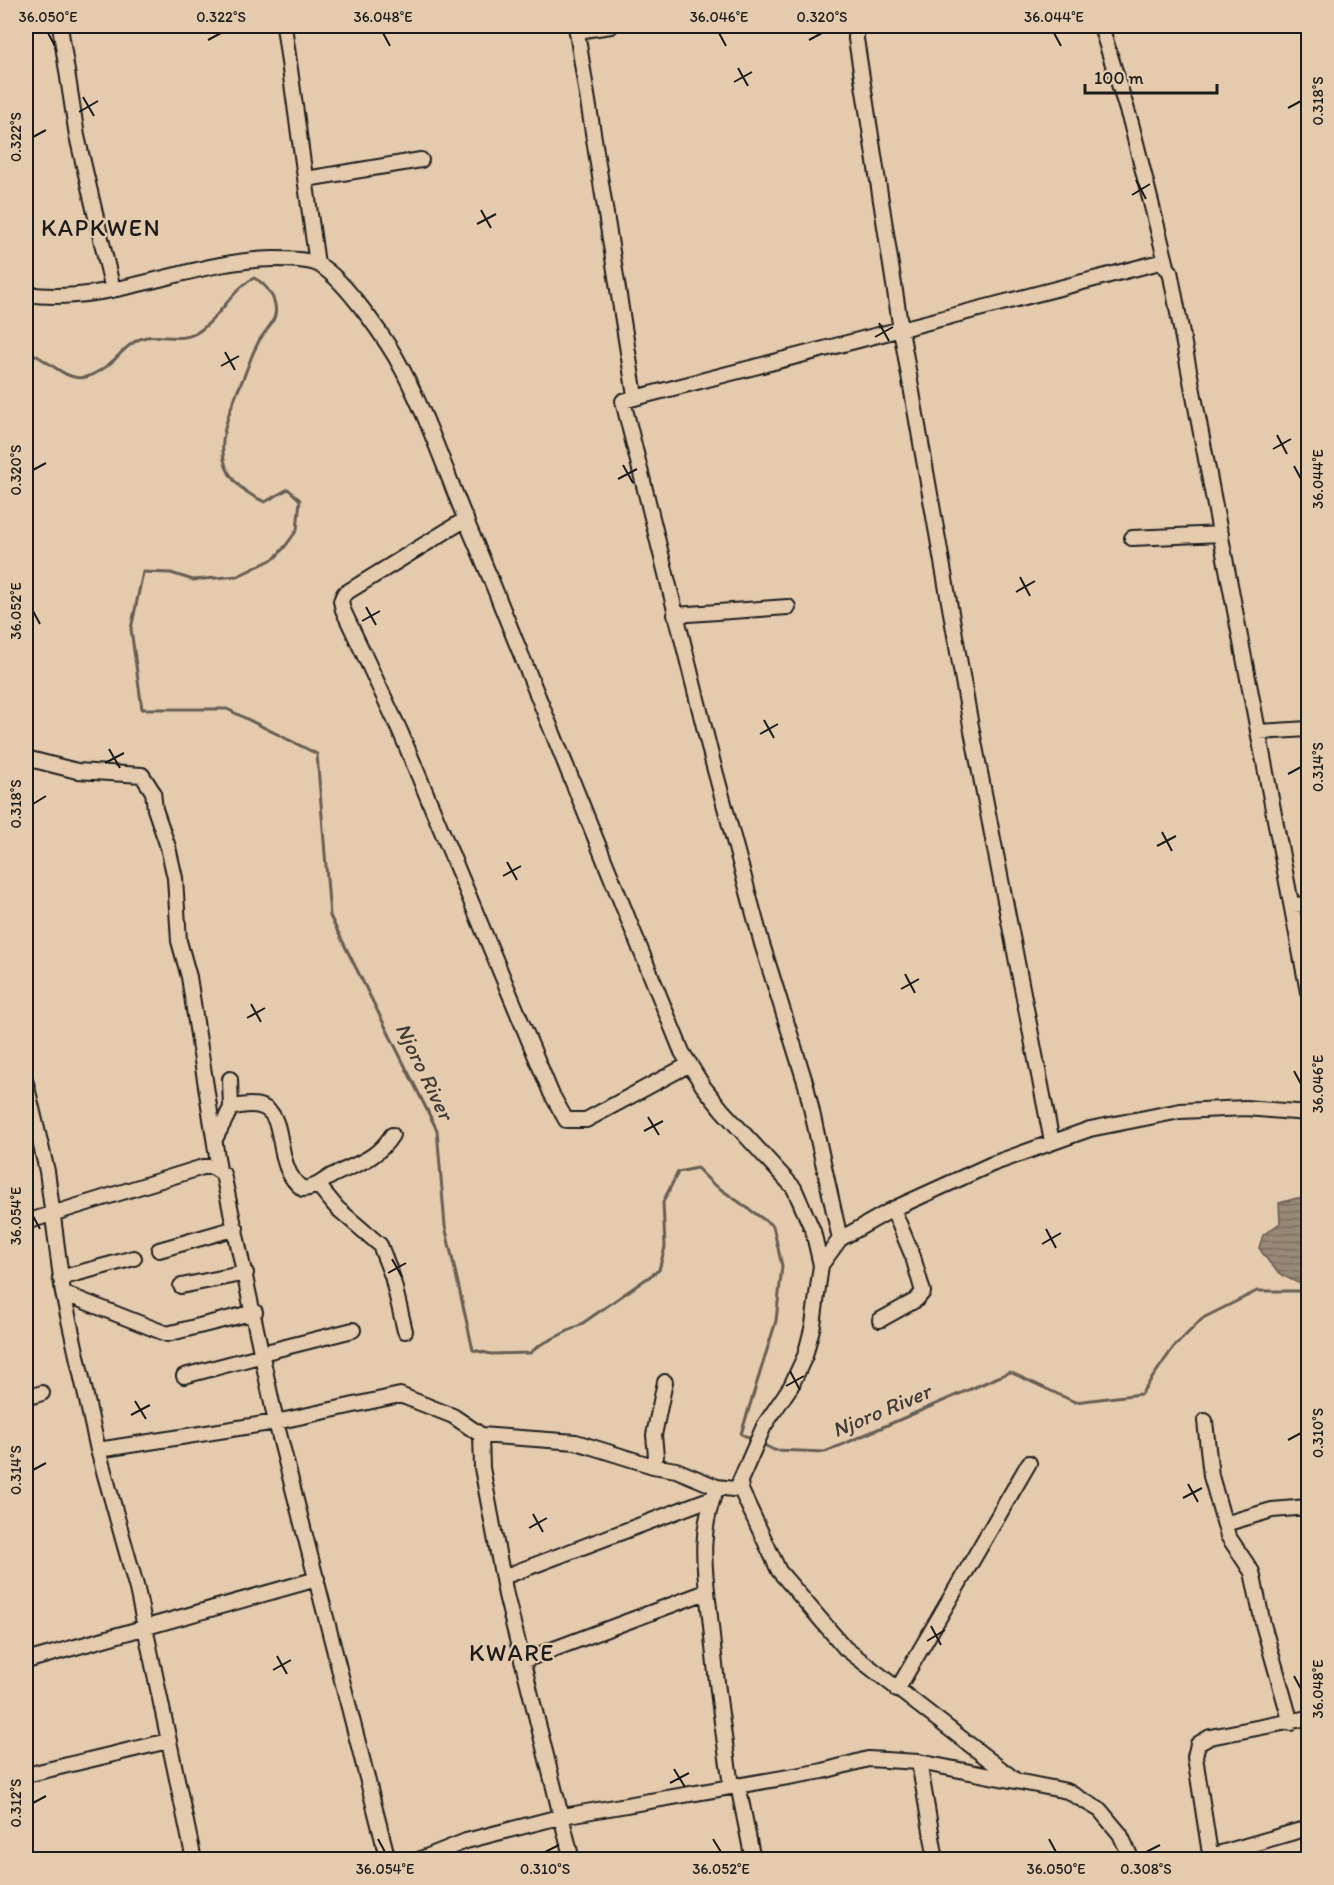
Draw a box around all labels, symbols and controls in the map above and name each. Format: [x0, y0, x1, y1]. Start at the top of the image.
text: 36.050°E [19, 8, 77, 26]
text: 0.322°S [196, 8, 246, 26]
text: 36.048°E [354, 8, 412, 26]
text: 36.046°E [690, 8, 748, 26]
text: 0.320°S [796, 8, 848, 26]
text: 36.044°E [1024, 8, 1084, 26]
scale bar [1085, 57, 1217, 95]
text: 100 m [1094, 67, 1144, 89]
text: 0.318°S [1309, 76, 1327, 126]
text: 0.322°S [7, 112, 25, 162]
district label: KAPKWEN [41, 213, 161, 242]
text: 0.320°S [7, 444, 25, 496]
text: 36.044°E [1309, 449, 1327, 509]
text: 36.052°E [7, 582, 25, 640]
text: 0.314°S [1309, 742, 1327, 792]
text: 0.318°S [7, 779, 25, 829]
water label: Njoro River [389, 1018, 461, 1126]
text: 36.046°E [1309, 1055, 1327, 1113]
text: 36.054°E [7, 1187, 25, 1245]
water label: Njoro River [828, 1377, 937, 1443]
text: 0.310°S [1309, 1408, 1327, 1458]
text: 0.314°S [7, 1445, 25, 1495]
district label: KWARE [469, 1638, 555, 1667]
text: 36.048°E [1309, 1660, 1327, 1718]
text: 0.312°S [7, 1779, 25, 1827]
text: 36.054°E [356, 1860, 414, 1878]
text: 0.310°S [520, 1860, 570, 1878]
text: 36.052°E [692, 1860, 750, 1878]
text: 36.050°E [1027, 1860, 1085, 1878]
text: 0.308°S [1120, 1860, 1172, 1878]

